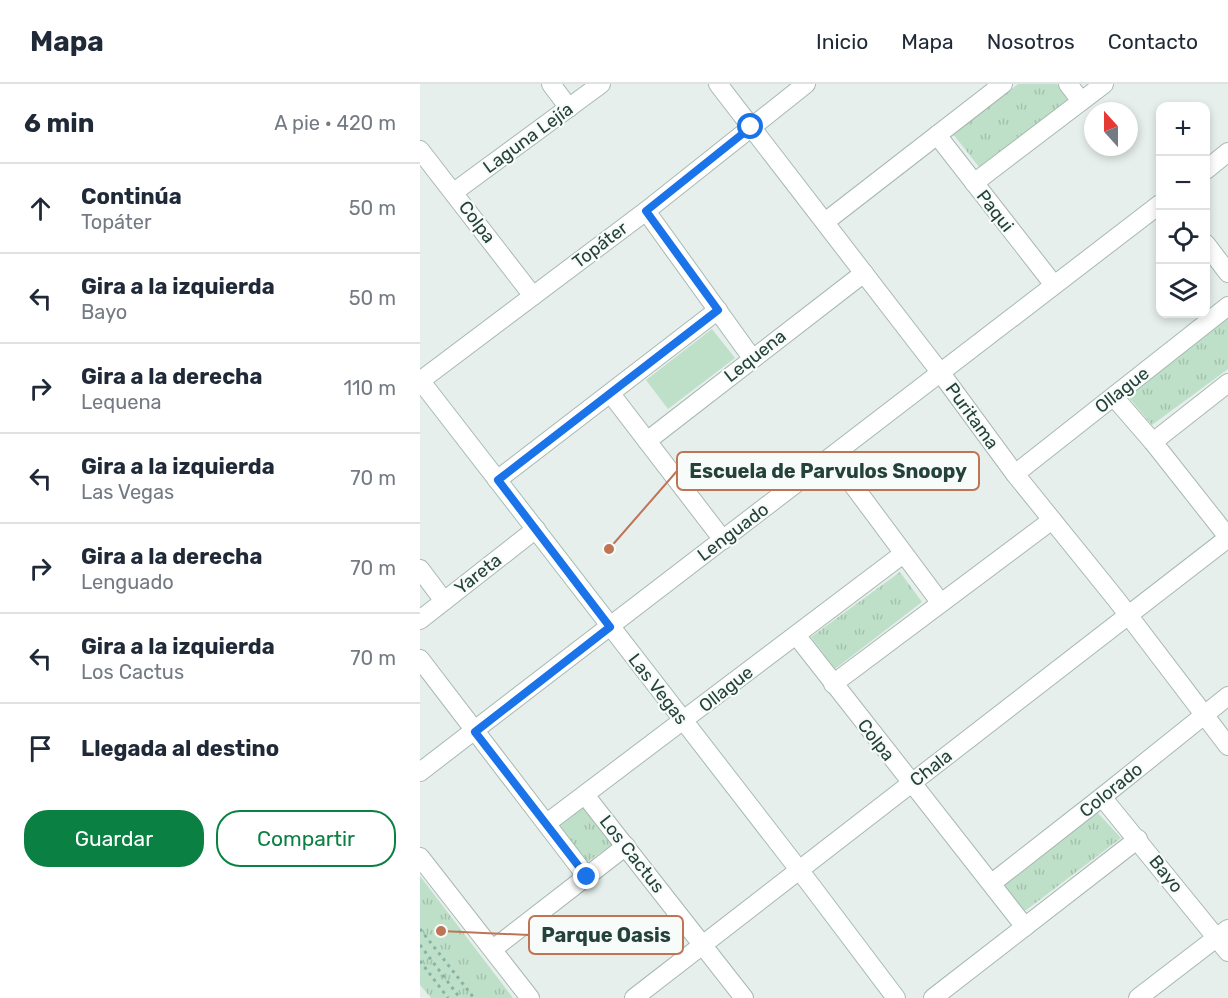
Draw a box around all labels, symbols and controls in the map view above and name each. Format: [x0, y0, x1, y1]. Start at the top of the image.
text: Mapa [30, 25, 104, 58]
text: Inicio [816, 29, 868, 54]
text: Mapa [901, 29, 954, 54]
text: Nosotros [987, 29, 1075, 54]
text: Contacto [1108, 29, 1198, 54]
street label: Laguna Lejía [479, 98, 577, 178]
north arrow [1084, 102, 1138, 156]
map controls [1156, 102, 1210, 318]
button: + [1156, 102, 1210, 156]
text: 6 min [24, 108, 94, 139]
text: A pie · 420 m [274, 111, 396, 135]
route start [737, 113, 763, 139]
button: − [1156, 156, 1210, 210]
text: Continúa [81, 183, 182, 210]
street label: Paqui [972, 186, 1018, 236]
icon: ahead [24, 192, 57, 225]
text: 50 m [349, 196, 396, 220]
street label: Colpa [454, 196, 500, 248]
text: Topáter [81, 210, 152, 234]
button: locate [1156, 210, 1210, 264]
street label: Topáter [568, 217, 632, 273]
button: layers [1156, 264, 1210, 318]
text: Gira a la izquierda [81, 273, 275, 300]
icon: left [24, 282, 57, 315]
text: 50 m [349, 286, 396, 310]
text: Bayo [81, 300, 127, 324]
street label: Lequena [720, 325, 790, 387]
street label: Ollague [1091, 362, 1153, 418]
text: Gira a la derecha [81, 363, 262, 390]
icon: right [24, 372, 57, 405]
text: 110 m [344, 376, 396, 400]
street label: Puritama [941, 379, 1003, 453]
text: Lequena [81, 390, 162, 414]
callout: Escuela de Parvulos Snoopy [677, 452, 979, 490]
text: Gira a la izquierda [81, 453, 275, 480]
text: Escuela de Parvulos Snoopy [689, 459, 967, 483]
icon: left [24, 462, 57, 495]
text: 70 m [350, 466, 396, 490]
text: Las Vegas [81, 480, 174, 504]
street label: Lenguado [693, 498, 773, 566]
text: Gira a la derecha [81, 543, 262, 570]
street label: Yareta [450, 549, 506, 599]
icon: right [24, 552, 57, 585]
text: 70 m [350, 556, 396, 580]
text: Lenguado [81, 570, 174, 594]
text: Gira a la izquierda [81, 633, 275, 660]
icon: left [24, 642, 57, 675]
text: 70 m [350, 646, 396, 670]
street label: Las Vegas [623, 649, 693, 729]
text: Los Cactus [81, 660, 184, 684]
street label: Ollague [695, 661, 757, 717]
street label: Colpa [853, 715, 899, 765]
icon: arrive [24, 732, 57, 765]
text: Llegada al destino [81, 735, 279, 762]
street label: Chala [906, 745, 956, 791]
street label: Colorado [1075, 758, 1147, 822]
button: Guardar [24, 810, 204, 867]
button: Compartir [216, 810, 396, 867]
street label: Los Cactus [595, 811, 669, 897]
street label: Bayo [1144, 851, 1188, 897]
route end [573, 863, 599, 889]
callout: Parque Oasis [529, 916, 683, 954]
text: Parque Oasis [541, 923, 671, 947]

